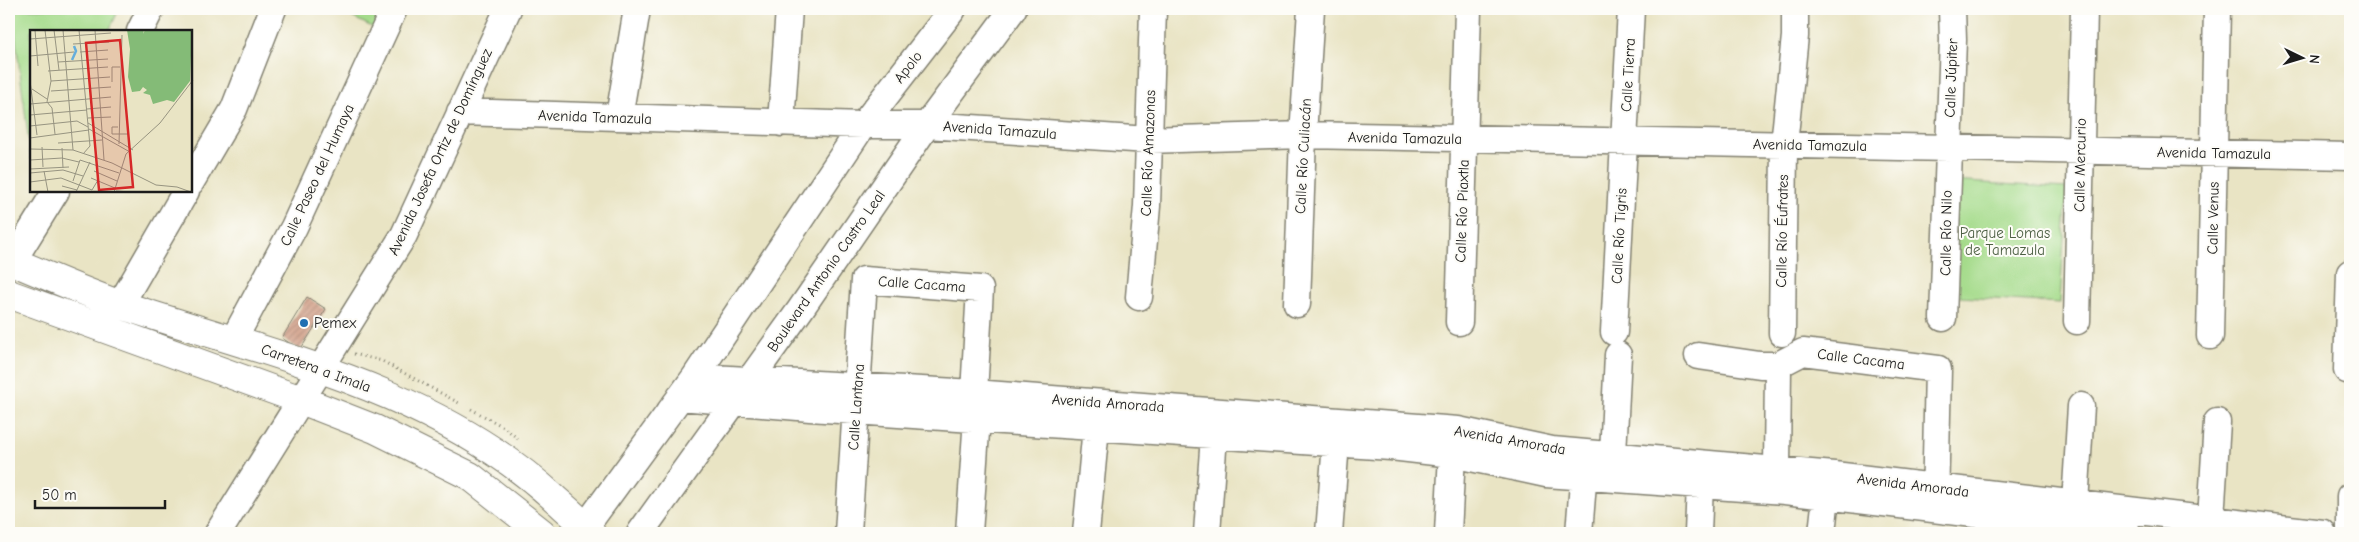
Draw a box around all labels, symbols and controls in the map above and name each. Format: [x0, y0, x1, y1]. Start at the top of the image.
inset map [30, 30, 192, 192]
north arrow [2276, 32, 2326, 82]
street label: Calle Tierra [1617, 37, 1639, 113]
street label: Calle Júpiter [1941, 38, 1961, 118]
street label: Avenida Josefa Ortiz de Domínguez [384, 45, 496, 258]
street label: Apolo [890, 47, 926, 87]
text: N [2306, 54, 2323, 64]
street label: Calle Río Amazonas [1137, 89, 1159, 217]
street label: Calle Río Culiacán [1291, 98, 1315, 214]
street label: Calle Paseo del Humaya [276, 101, 358, 249]
street label: Avenida Tamazula [538, 106, 652, 128]
street label: Avenida Tamazula [942, 117, 1058, 143]
street label: Calle Mercurio [2070, 118, 2090, 212]
street label: Avenida Tamazula [1348, 128, 1462, 148]
street label: Avenida Tamazula [1753, 135, 1867, 155]
street label: Avenida Tamazula [2157, 143, 2271, 163]
street label: Calle Río Piaxtla [1451, 159, 1473, 263]
street label: Calle Río Éufrates [1771, 174, 1792, 288]
street label: Calle Venus [2203, 181, 2223, 255]
street label: Boulevard Antonio Castro Leal [763, 187, 889, 355]
street label: Calle Río Tigris [1607, 188, 1631, 284]
street label: Calle Río Nilo [1936, 190, 1956, 276]
park label: Parque Lomas de Tamazula [1960, 224, 2050, 259]
street label: Calle Cacama [877, 272, 967, 296]
place label: Pemex [314, 314, 357, 332]
marker: Pemex [298, 317, 310, 329]
street label: Carretera a Imala [259, 340, 373, 396]
street label: Calle Cacama [1816, 345, 1906, 373]
street label: Calle Lantana [844, 363, 868, 451]
street label: Avenida Amorada [1051, 390, 1165, 416]
street label: Avenida Amorada [1453, 421, 1567, 459]
street label: Avenida Amorada [1856, 469, 1970, 501]
scale bar [35, 477, 165, 509]
text: 50 m [42, 486, 77, 504]

